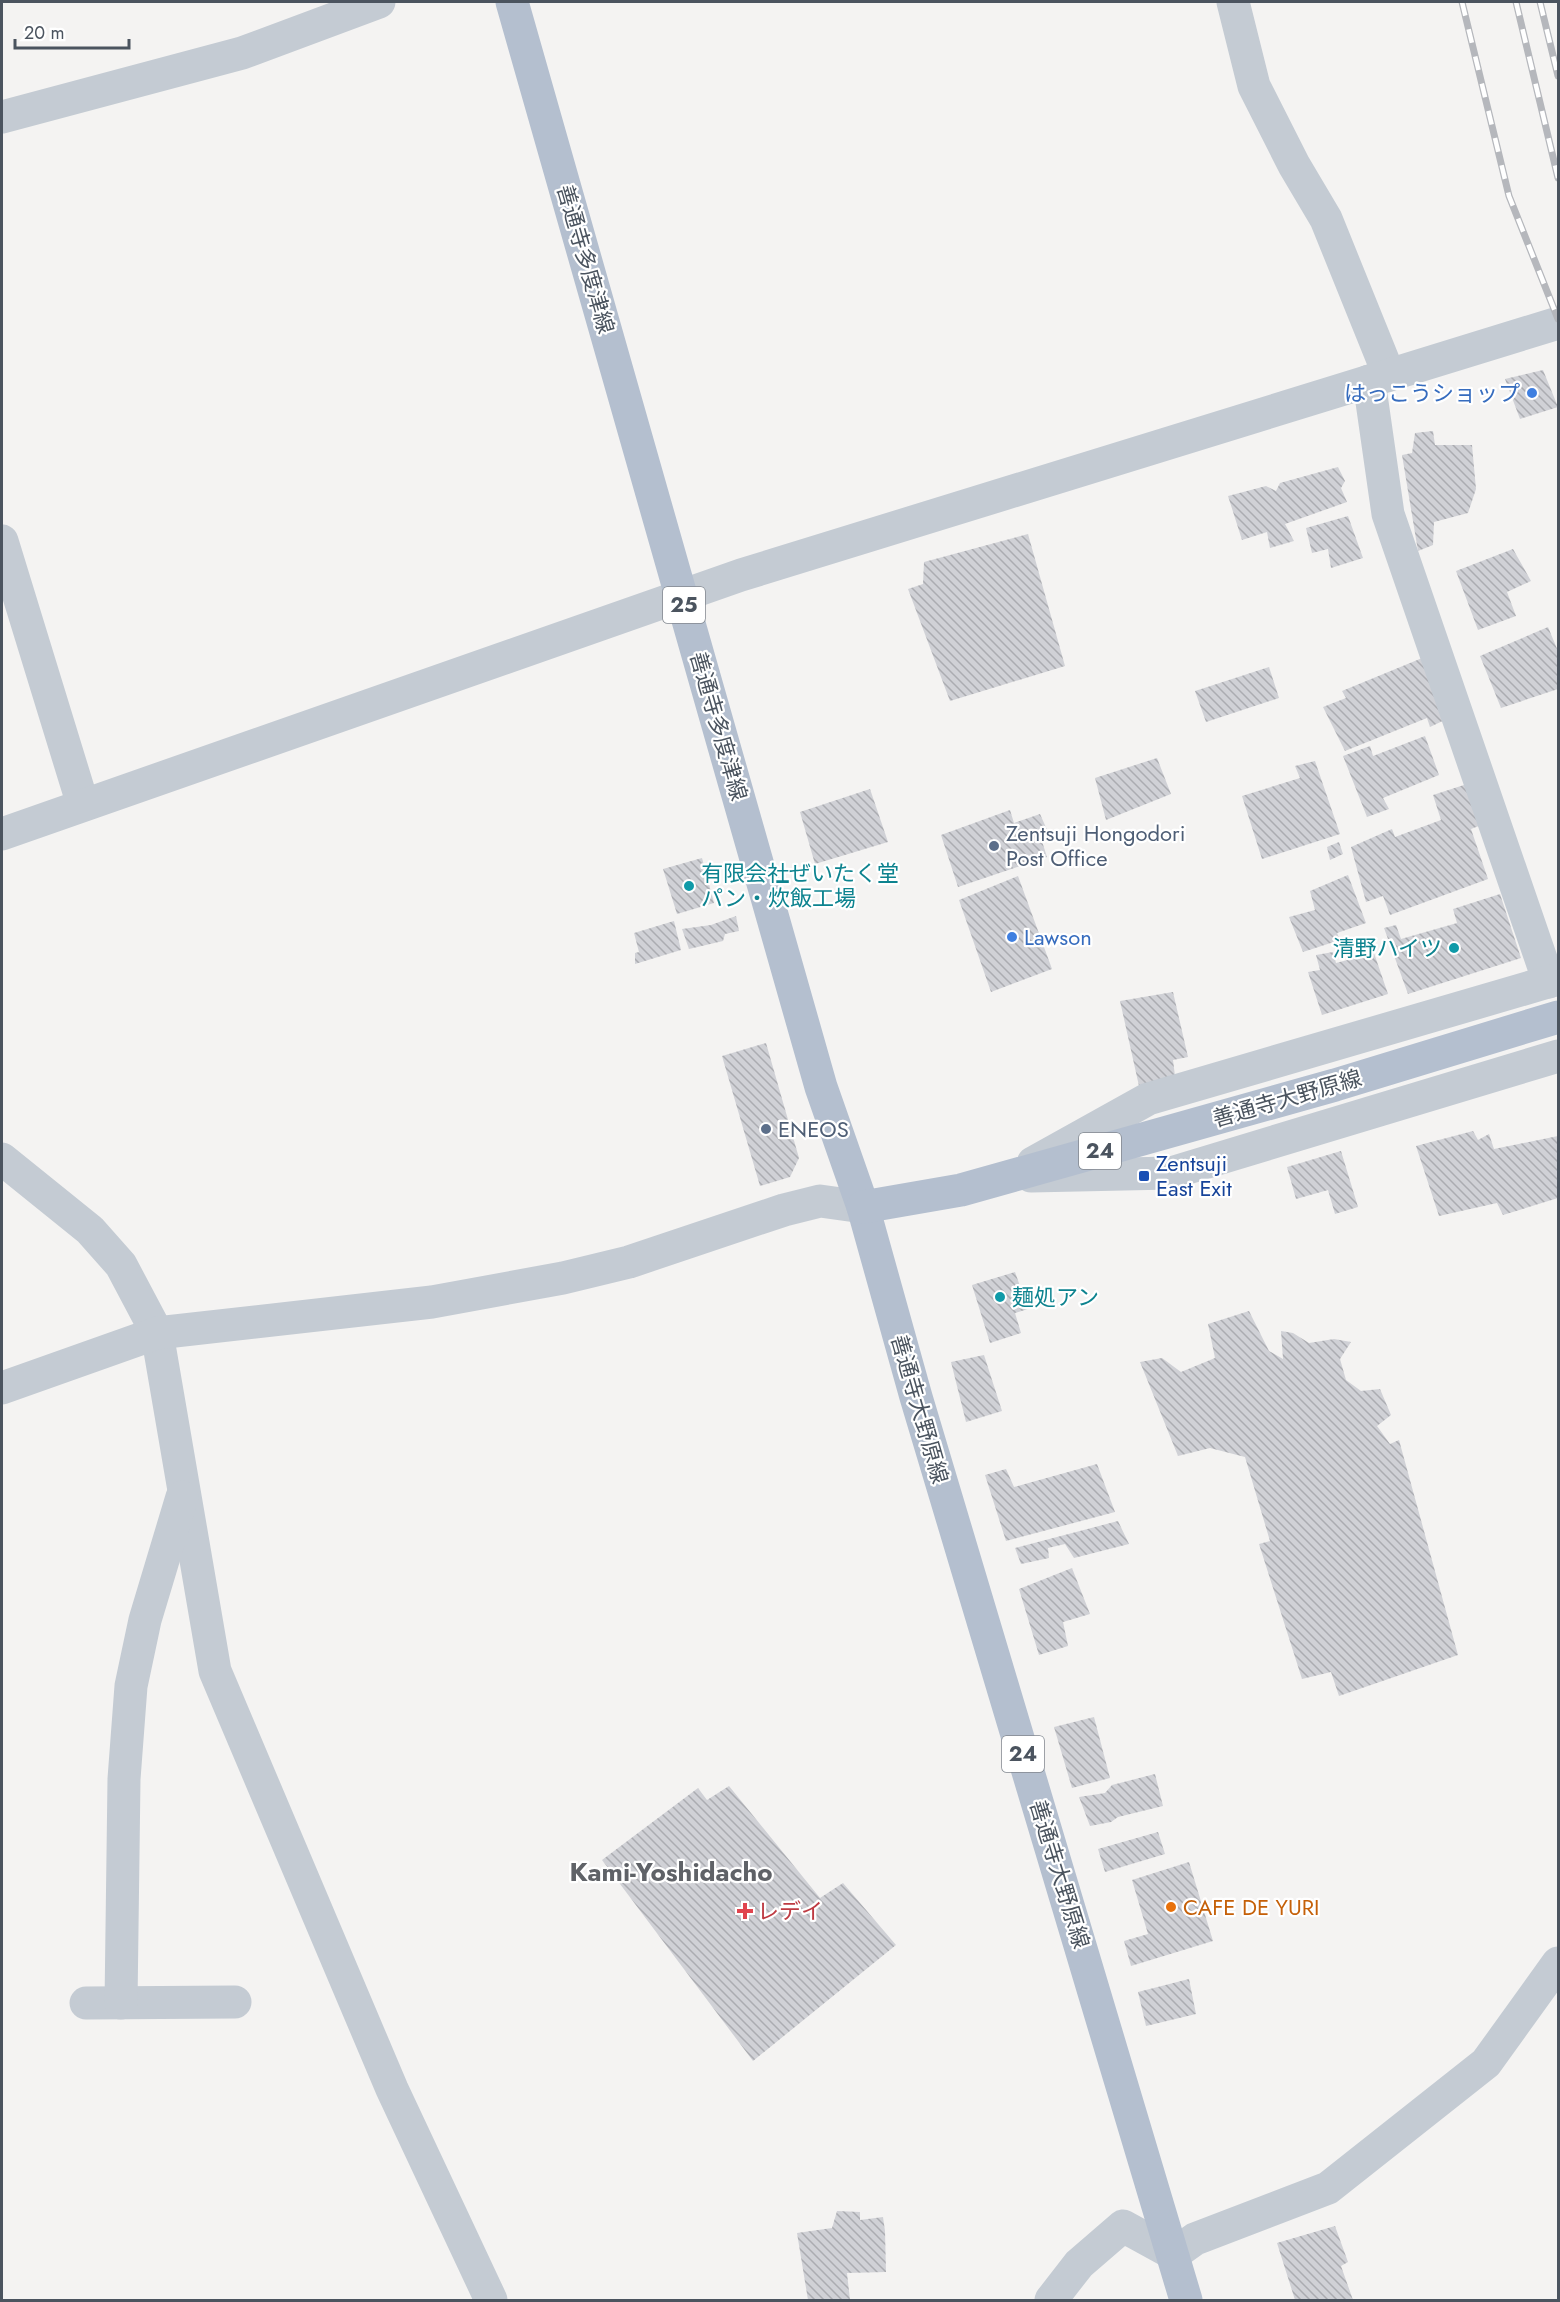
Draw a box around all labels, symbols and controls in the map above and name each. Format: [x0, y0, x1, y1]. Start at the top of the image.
scale bar [15, 12, 129, 50]
text: 20 m [24, 20, 64, 46]
street label: 善通寺多度津線 [549, 181, 623, 337]
place label: はっこうショップ [1344, 377, 1520, 409]
marker: はっこうショップ [1525, 386, 1539, 400]
road number: 25 [663, 587, 705, 623]
street label: 善通寺多度津線 [682, 648, 756, 804]
place label: Zentsuji Hongodori Post Office [1006, 817, 1185, 874]
marker: Zentsuji Hongodori Post Office [987, 839, 1001, 853]
place label: 有限会社ぜいたく堂 パン・炊飯工場 [701, 857, 899, 914]
marker: 有限会社ぜいたく堂 パン・炊飯工場 [682, 879, 696, 893]
place label: Lawson [1024, 921, 1092, 953]
marker: Lawson [1005, 930, 1019, 944]
place label: 清野ハイツ [1332, 932, 1442, 964]
marker: 清野ハイツ [1447, 941, 1461, 955]
street label: 善通寺大野原線 [1209, 1061, 1365, 1135]
place label: ENEOS [778, 1113, 849, 1145]
marker: ENEOS [759, 1122, 773, 1136]
road number: 24 [1079, 1133, 1121, 1169]
place label: Zentsuji East Exit [1156, 1147, 1232, 1204]
marker: Zentsuji East Exit [1137, 1169, 1151, 1183]
place label: 麺処アン [1012, 1281, 1099, 1313]
marker: 麺処アン [993, 1290, 1007, 1304]
street label: 善通寺大野原線 [883, 1331, 957, 1487]
road number: 24 [1002, 1736, 1044, 1772]
street label: 善通寺大野原線 [1022, 1796, 1098, 1952]
district label: Kami-Yoshidacho [569, 1853, 773, 1891]
place label: CAFE DE YURI [1183, 1891, 1319, 1923]
place label: レデイ [757, 1895, 823, 1927]
marker: CAFE DE YURI [1164, 1900, 1178, 1914]
marker: レデイ [738, 1904, 752, 1918]

